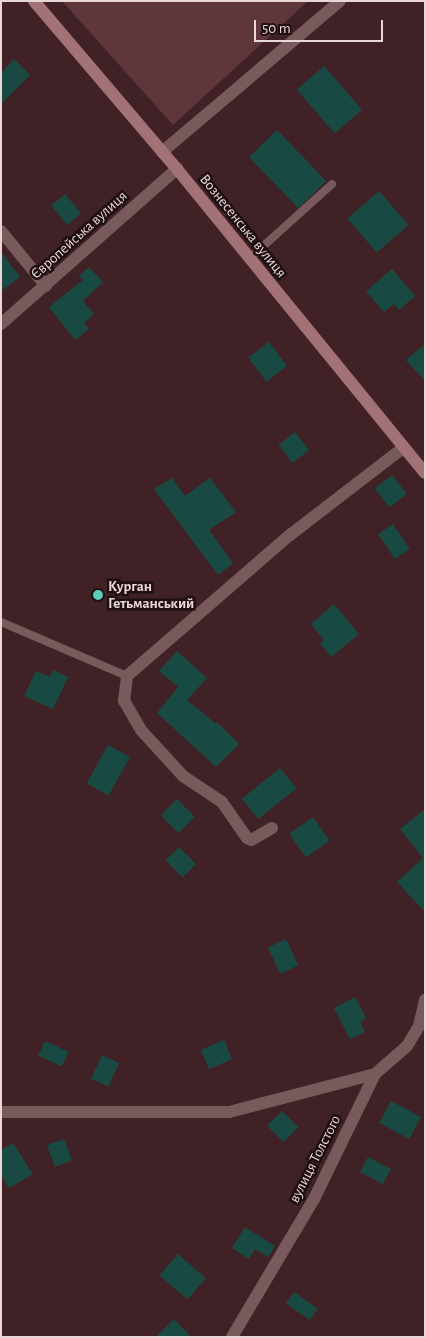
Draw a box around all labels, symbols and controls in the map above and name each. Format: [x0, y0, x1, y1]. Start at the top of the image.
scale bar [256, 10, 385, 42]
text: 50 m [262, 21, 291, 36]
street label: Вознесенська вулиця [196, 171, 290, 281]
street label: Європейська вулиця [27, 187, 131, 283]
place label: Курган Гетьманський [108, 577, 194, 612]
marker: Курган Гетьманський [92, 589, 104, 601]
street label: вулиця Толстого [285, 1112, 345, 1206]

